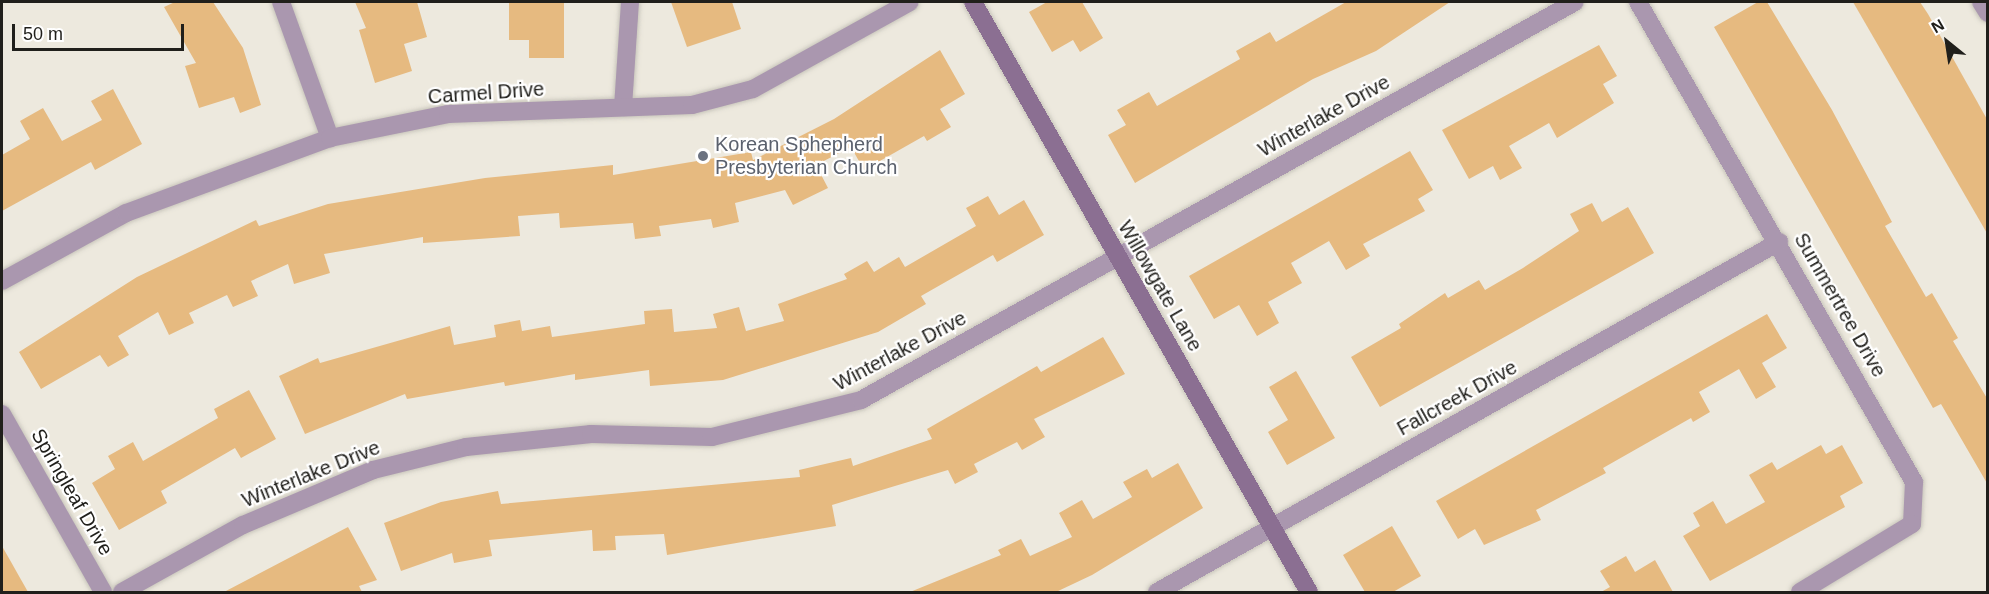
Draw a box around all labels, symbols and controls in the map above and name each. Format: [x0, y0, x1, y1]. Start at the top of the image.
scale bar [15, 12, 188, 50]
north arrow [1917, 12, 1977, 72]
text: N [1928, 16, 1947, 36]
text: 50 m [23, 24, 63, 44]
street label: Winterlake Drive [1254, 70, 1394, 162]
street label: Carmel Drive [427, 77, 545, 109]
place label: Korean Sphepherd Presbyterian Church [715, 132, 897, 179]
marker: Korean Sphepherd Presbyterian Church [696, 149, 710, 163]
street label: Willowgate Lane [1113, 216, 1207, 356]
street label: Summertree Drive [1789, 229, 1891, 381]
street label: Winterlake Drive [830, 306, 970, 396]
street label: Fallcreek Drive [1393, 355, 1521, 441]
street label: Springleaf Drive [26, 424, 118, 560]
street label: Winterlake Drive [238, 435, 384, 513]

